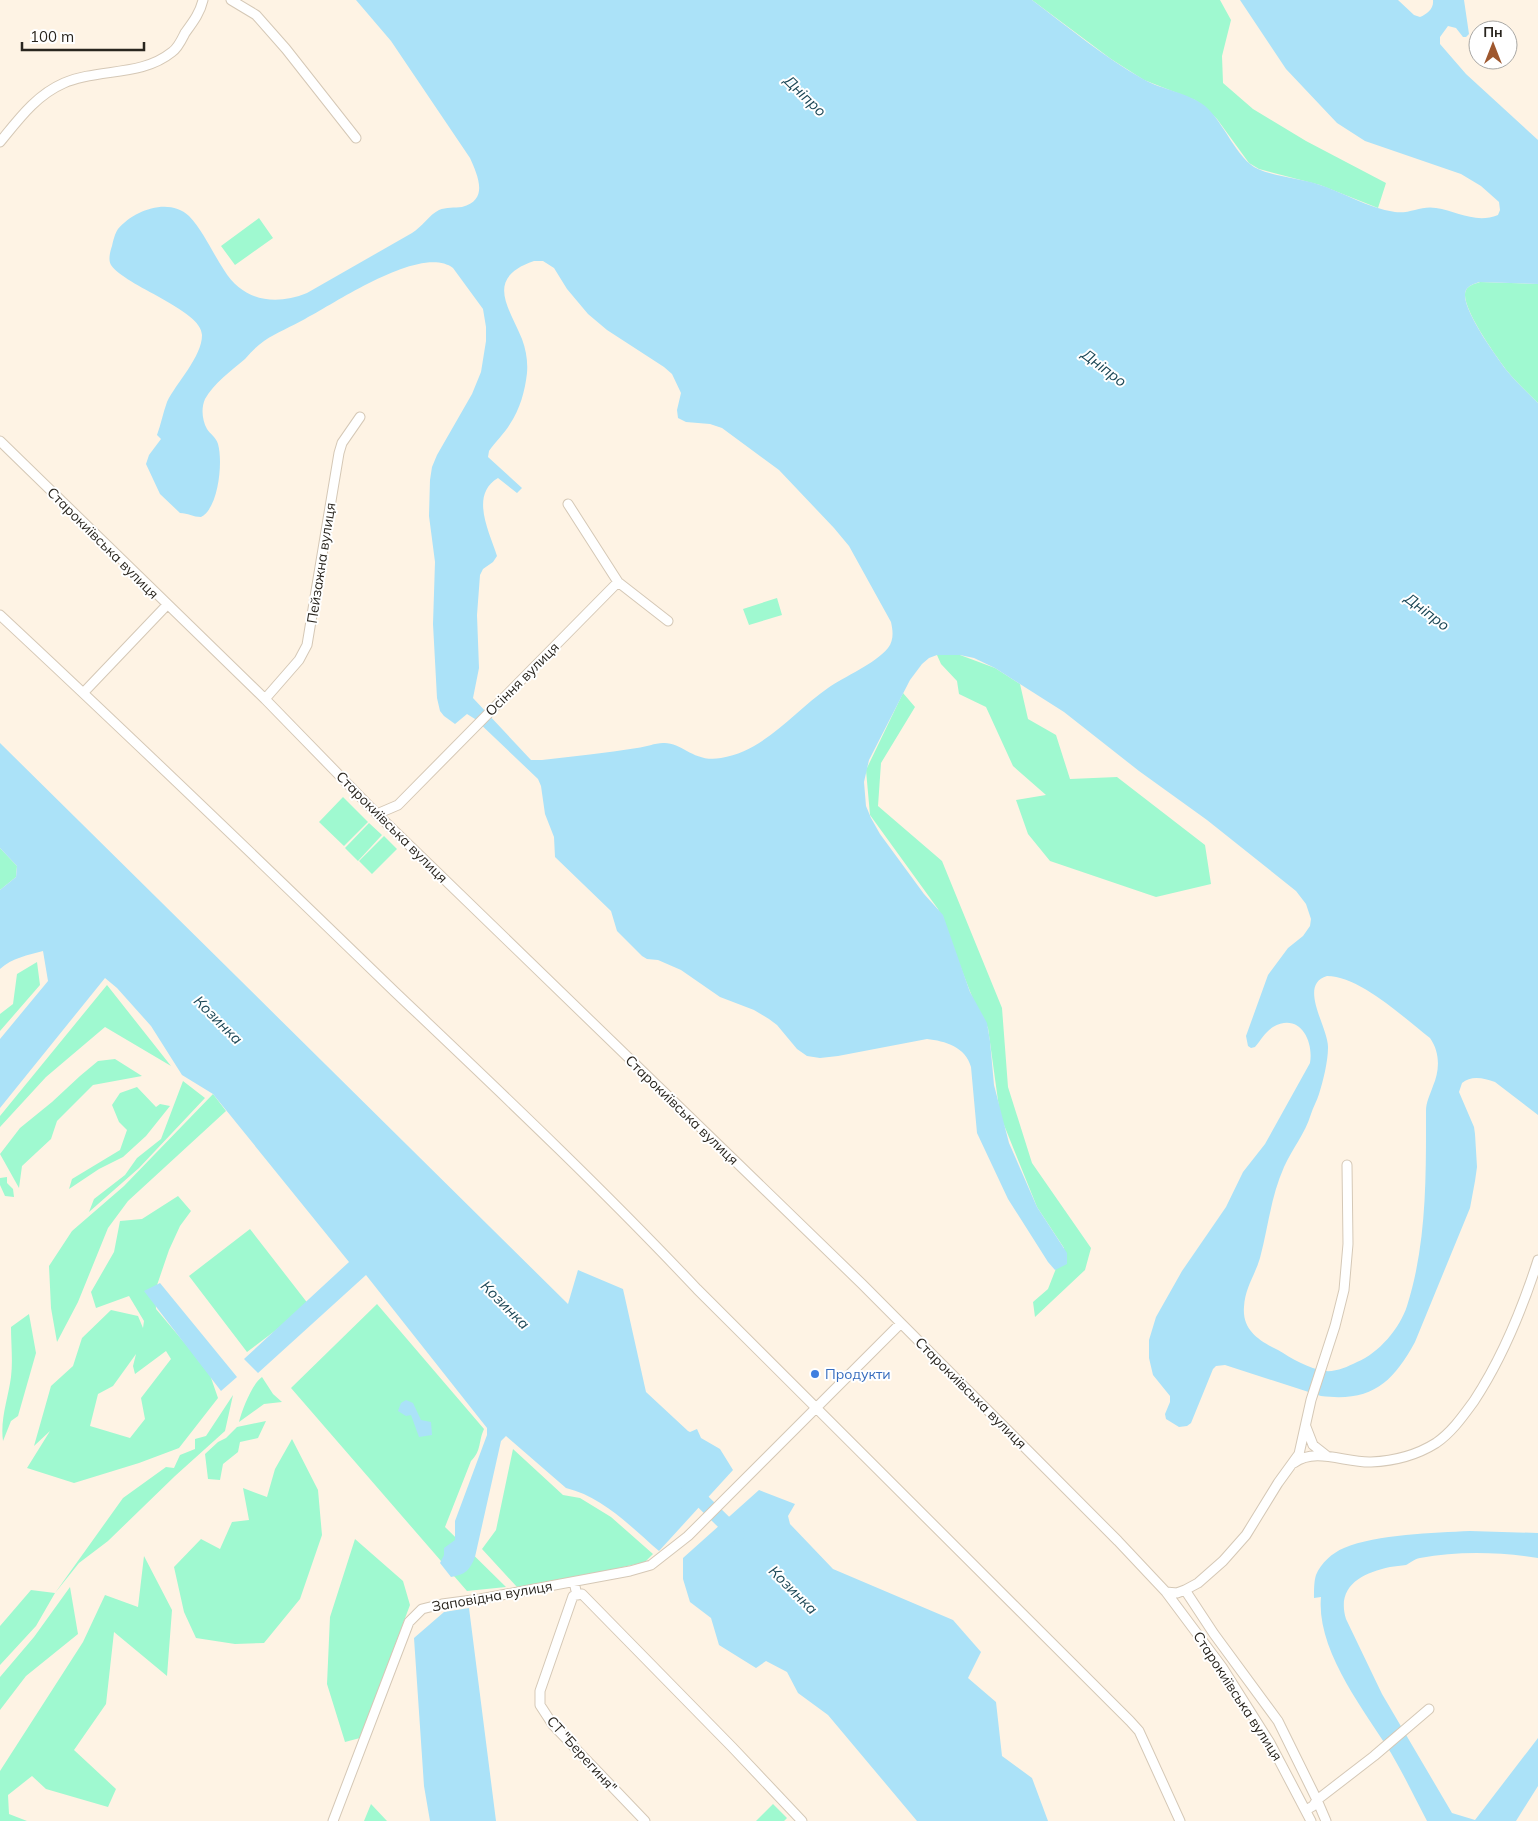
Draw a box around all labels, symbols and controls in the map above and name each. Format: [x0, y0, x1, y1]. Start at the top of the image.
scale bar [22, 20, 145, 52]
north arrow [1468, 20, 1518, 70]
text: Пн [1483, 23, 1503, 41]
text: 100 m [30, 27, 74, 46]
water label: Дніпро [780, 70, 831, 121]
water label: Дніпро [1077, 344, 1131, 391]
street label: Старокиївська вулиця [43, 483, 163, 603]
street label: Пейзажна вулиця [303, 501, 339, 625]
water label: Дніпро [1400, 588, 1454, 635]
street label: Осіння вулиця [481, 638, 563, 720]
street label: Старокиївська вулиця [332, 767, 452, 887]
water label: Козинка [190, 991, 247, 1048]
street label: Старокиївська вулиця [622, 1051, 742, 1169]
water label: Козинка [477, 1276, 534, 1333]
street label: Старокиївська вулиця [911, 1333, 1031, 1453]
place label: Продукти [825, 1365, 891, 1383]
marker: Продукти [809, 1368, 821, 1380]
water label: Козинка [765, 1561, 822, 1618]
street label: Заповідна вулиця [430, 1577, 554, 1615]
street label: Старокиївська вулиця [1189, 1628, 1287, 1764]
street label: СТ "Берегиня" [543, 1712, 621, 1796]

